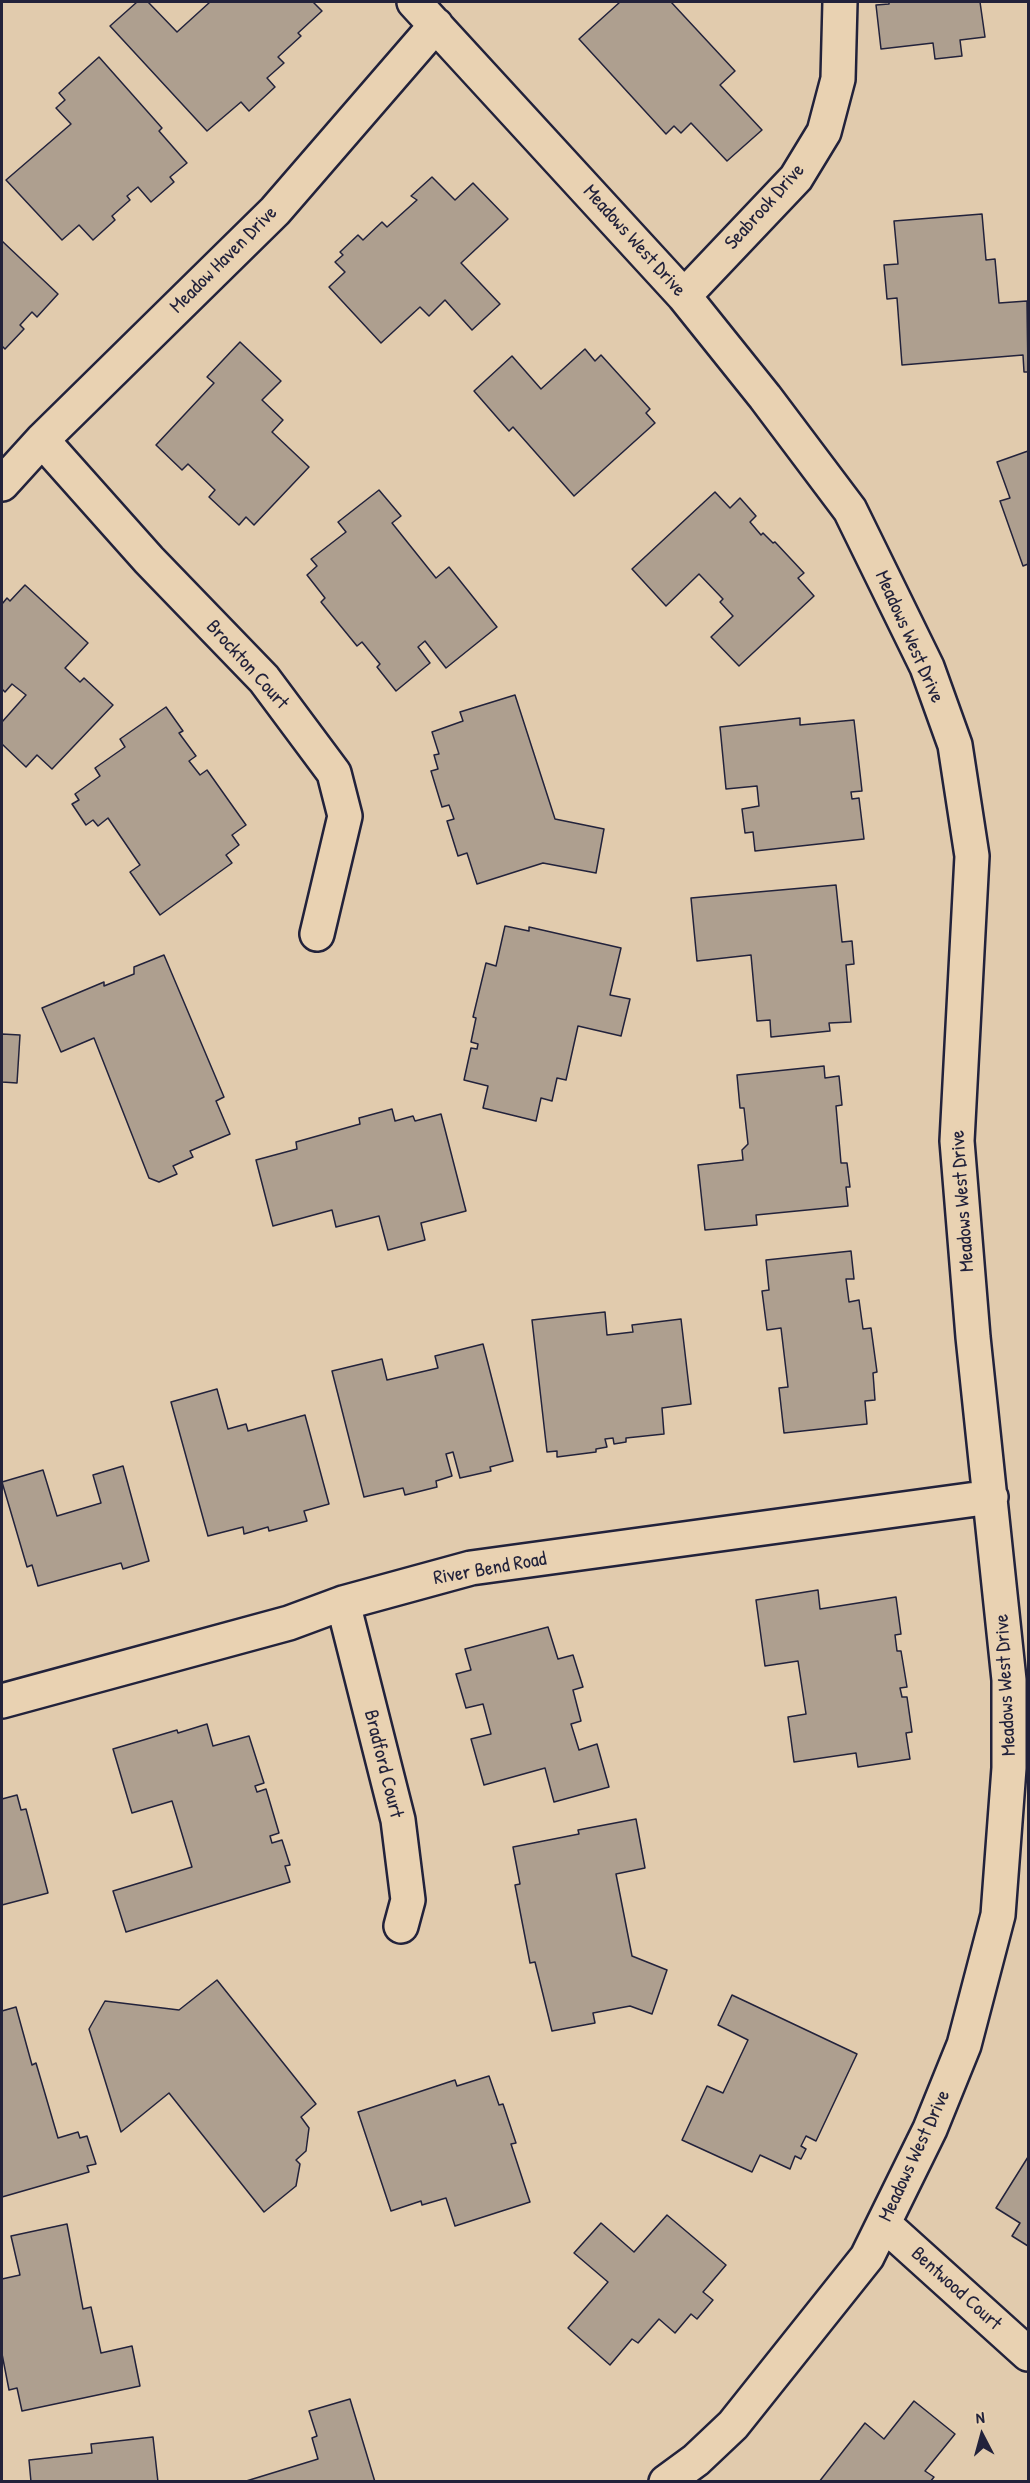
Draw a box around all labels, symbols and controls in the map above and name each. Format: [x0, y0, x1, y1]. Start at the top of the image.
street label: Seabrook Drive [720, 159, 810, 255]
street label: Meadows West Drive [578, 180, 690, 302]
street label: Meadow Haven Drive [165, 201, 283, 319]
street label: Meadows West Drive [869, 567, 949, 707]
street label: Brockton Court [201, 615, 293, 715]
street label: Meadows West Drive [946, 1129, 980, 1273]
street label: River Bend Road [432, 1547, 548, 1591]
street label: Meadows West Drive [990, 1613, 1022, 1757]
street label: Bradford Court [358, 1708, 408, 1820]
street label: Meadows West Drive [874, 2086, 956, 2226]
street label: Bentwood Court [906, 2242, 1006, 2336]
north arrow [952, 2405, 1012, 2465]
text: N [975, 2406, 985, 2428]

